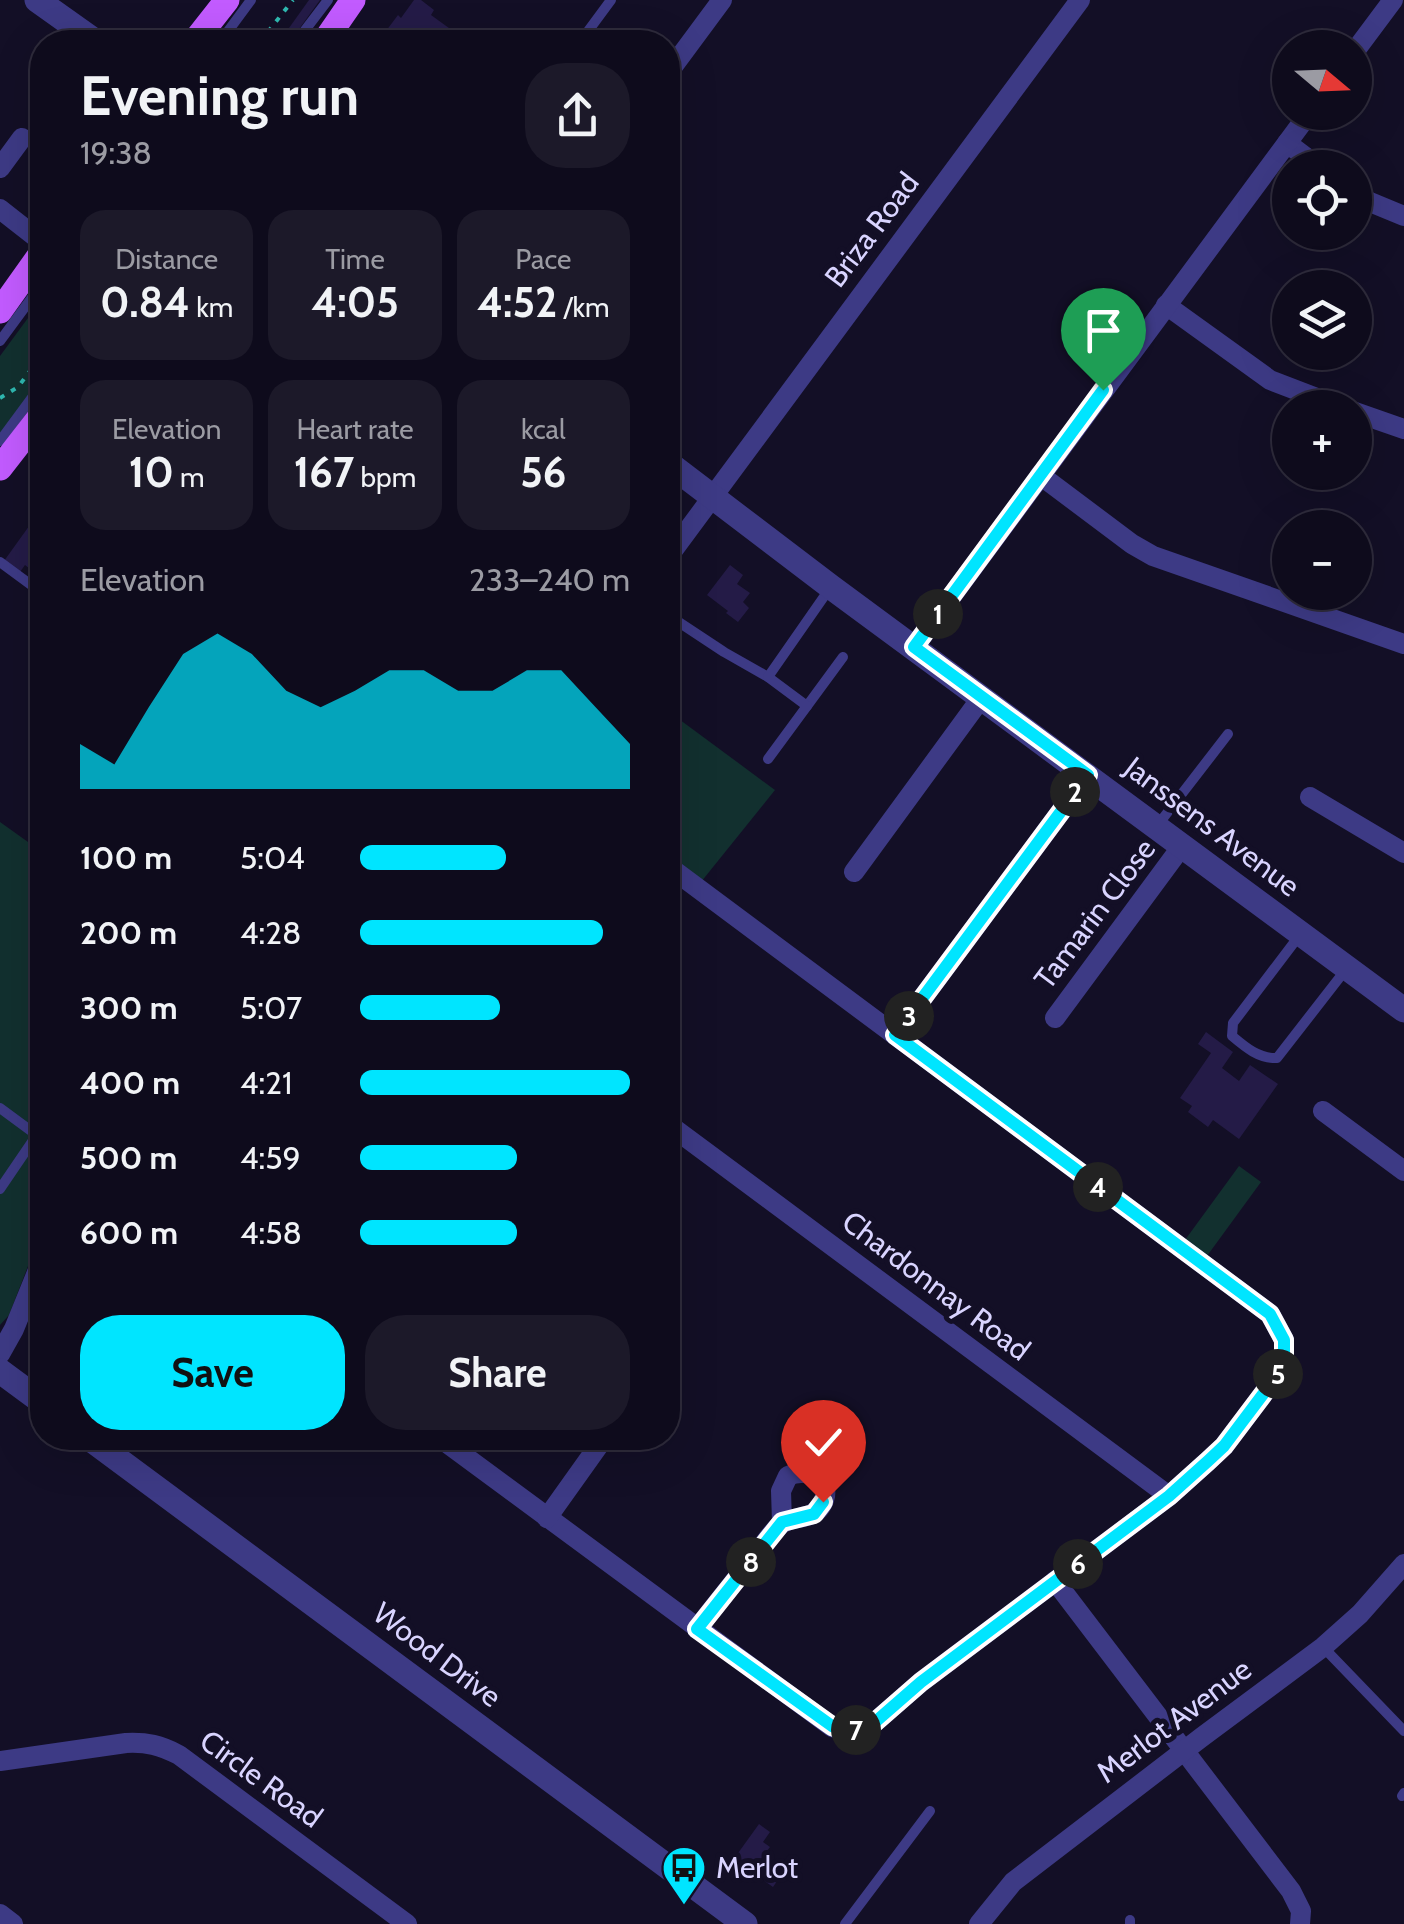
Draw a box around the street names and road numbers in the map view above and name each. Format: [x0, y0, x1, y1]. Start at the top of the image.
street label: Briza Road [817, 165, 927, 294]
street label: Janssens Avenue [1117, 748, 1307, 905]
street label: Tamarin Close [1026, 831, 1163, 996]
street label: Chardonnay Road [835, 1203, 1038, 1368]
street label: Wood Drive [366, 1594, 509, 1715]
street label: Merlot Avenue [1089, 1650, 1258, 1791]
street label: Circle Road [193, 1722, 330, 1835]

